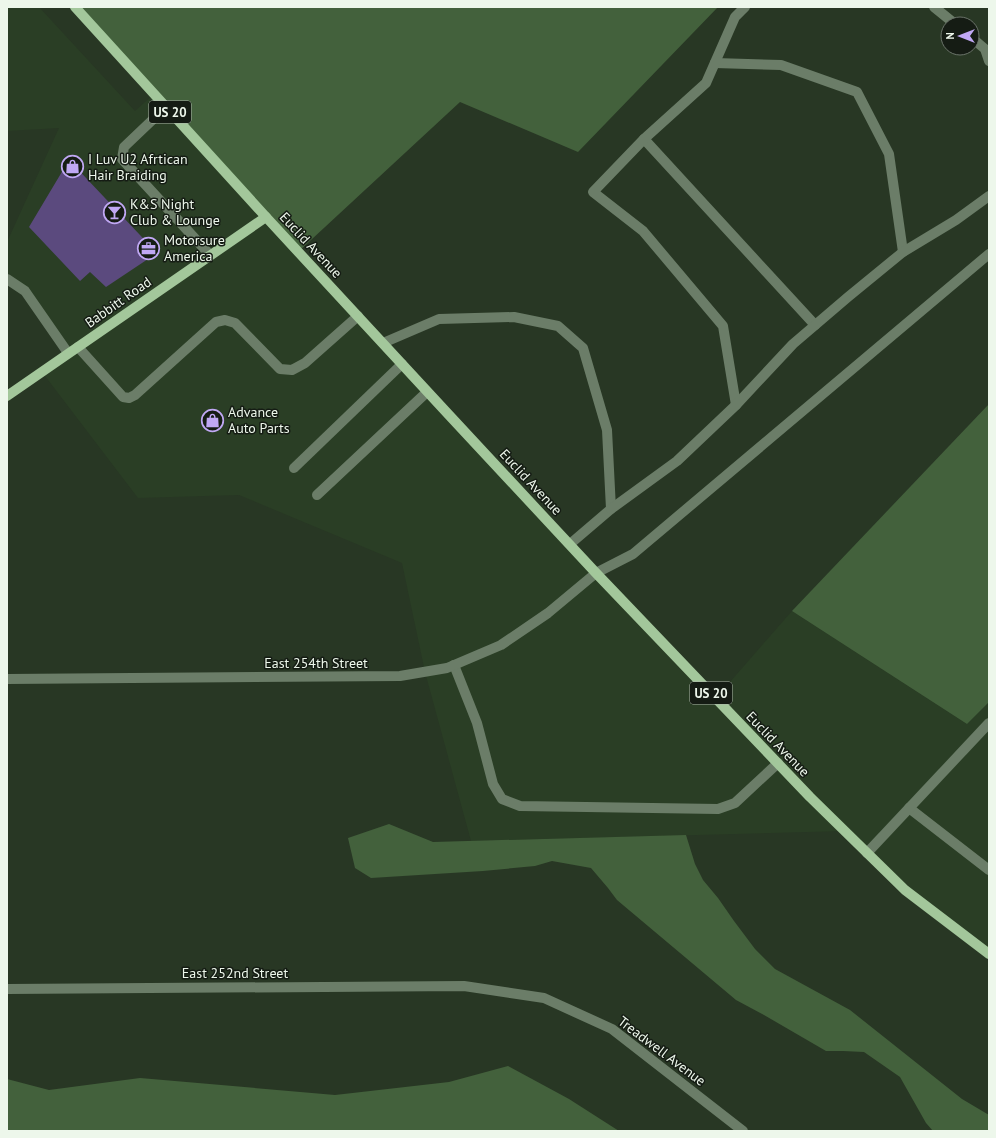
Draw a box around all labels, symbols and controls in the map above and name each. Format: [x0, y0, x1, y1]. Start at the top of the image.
north arrow [940, 16, 980, 56]
text: N [943, 32, 957, 40]
road number: US 20 [149, 101, 191, 123]
place label: I Luv U2 Afrtican Hair Braiding [88, 150, 188, 184]
shop icon: I Luv U2 Afrtican Hair Braiding [60, 154, 86, 180]
place label: K&S Night Club & Lounge [130, 195, 220, 229]
bar icon: K&S Night Club & Lounge [101, 199, 127, 225]
street label: Euclid Avenue [276, 208, 346, 282]
place label: Motorsure America [164, 231, 225, 265]
office icon: Motorsure America [135, 235, 161, 261]
street label: Babbitt Road [81, 273, 155, 331]
place label: Advance Auto Parts [228, 403, 290, 437]
shop icon: Advance Auto Parts [199, 407, 225, 433]
street label: Euclid Avenue [496, 445, 566, 519]
street label: East 254th Street [264, 654, 368, 672]
road number: US 20 [690, 682, 732, 704]
street label: Euclid Avenue [742, 708, 814, 780]
street label: East 252nd Street [182, 964, 288, 982]
street label: Treadwell Avenue [615, 1012, 709, 1090]

